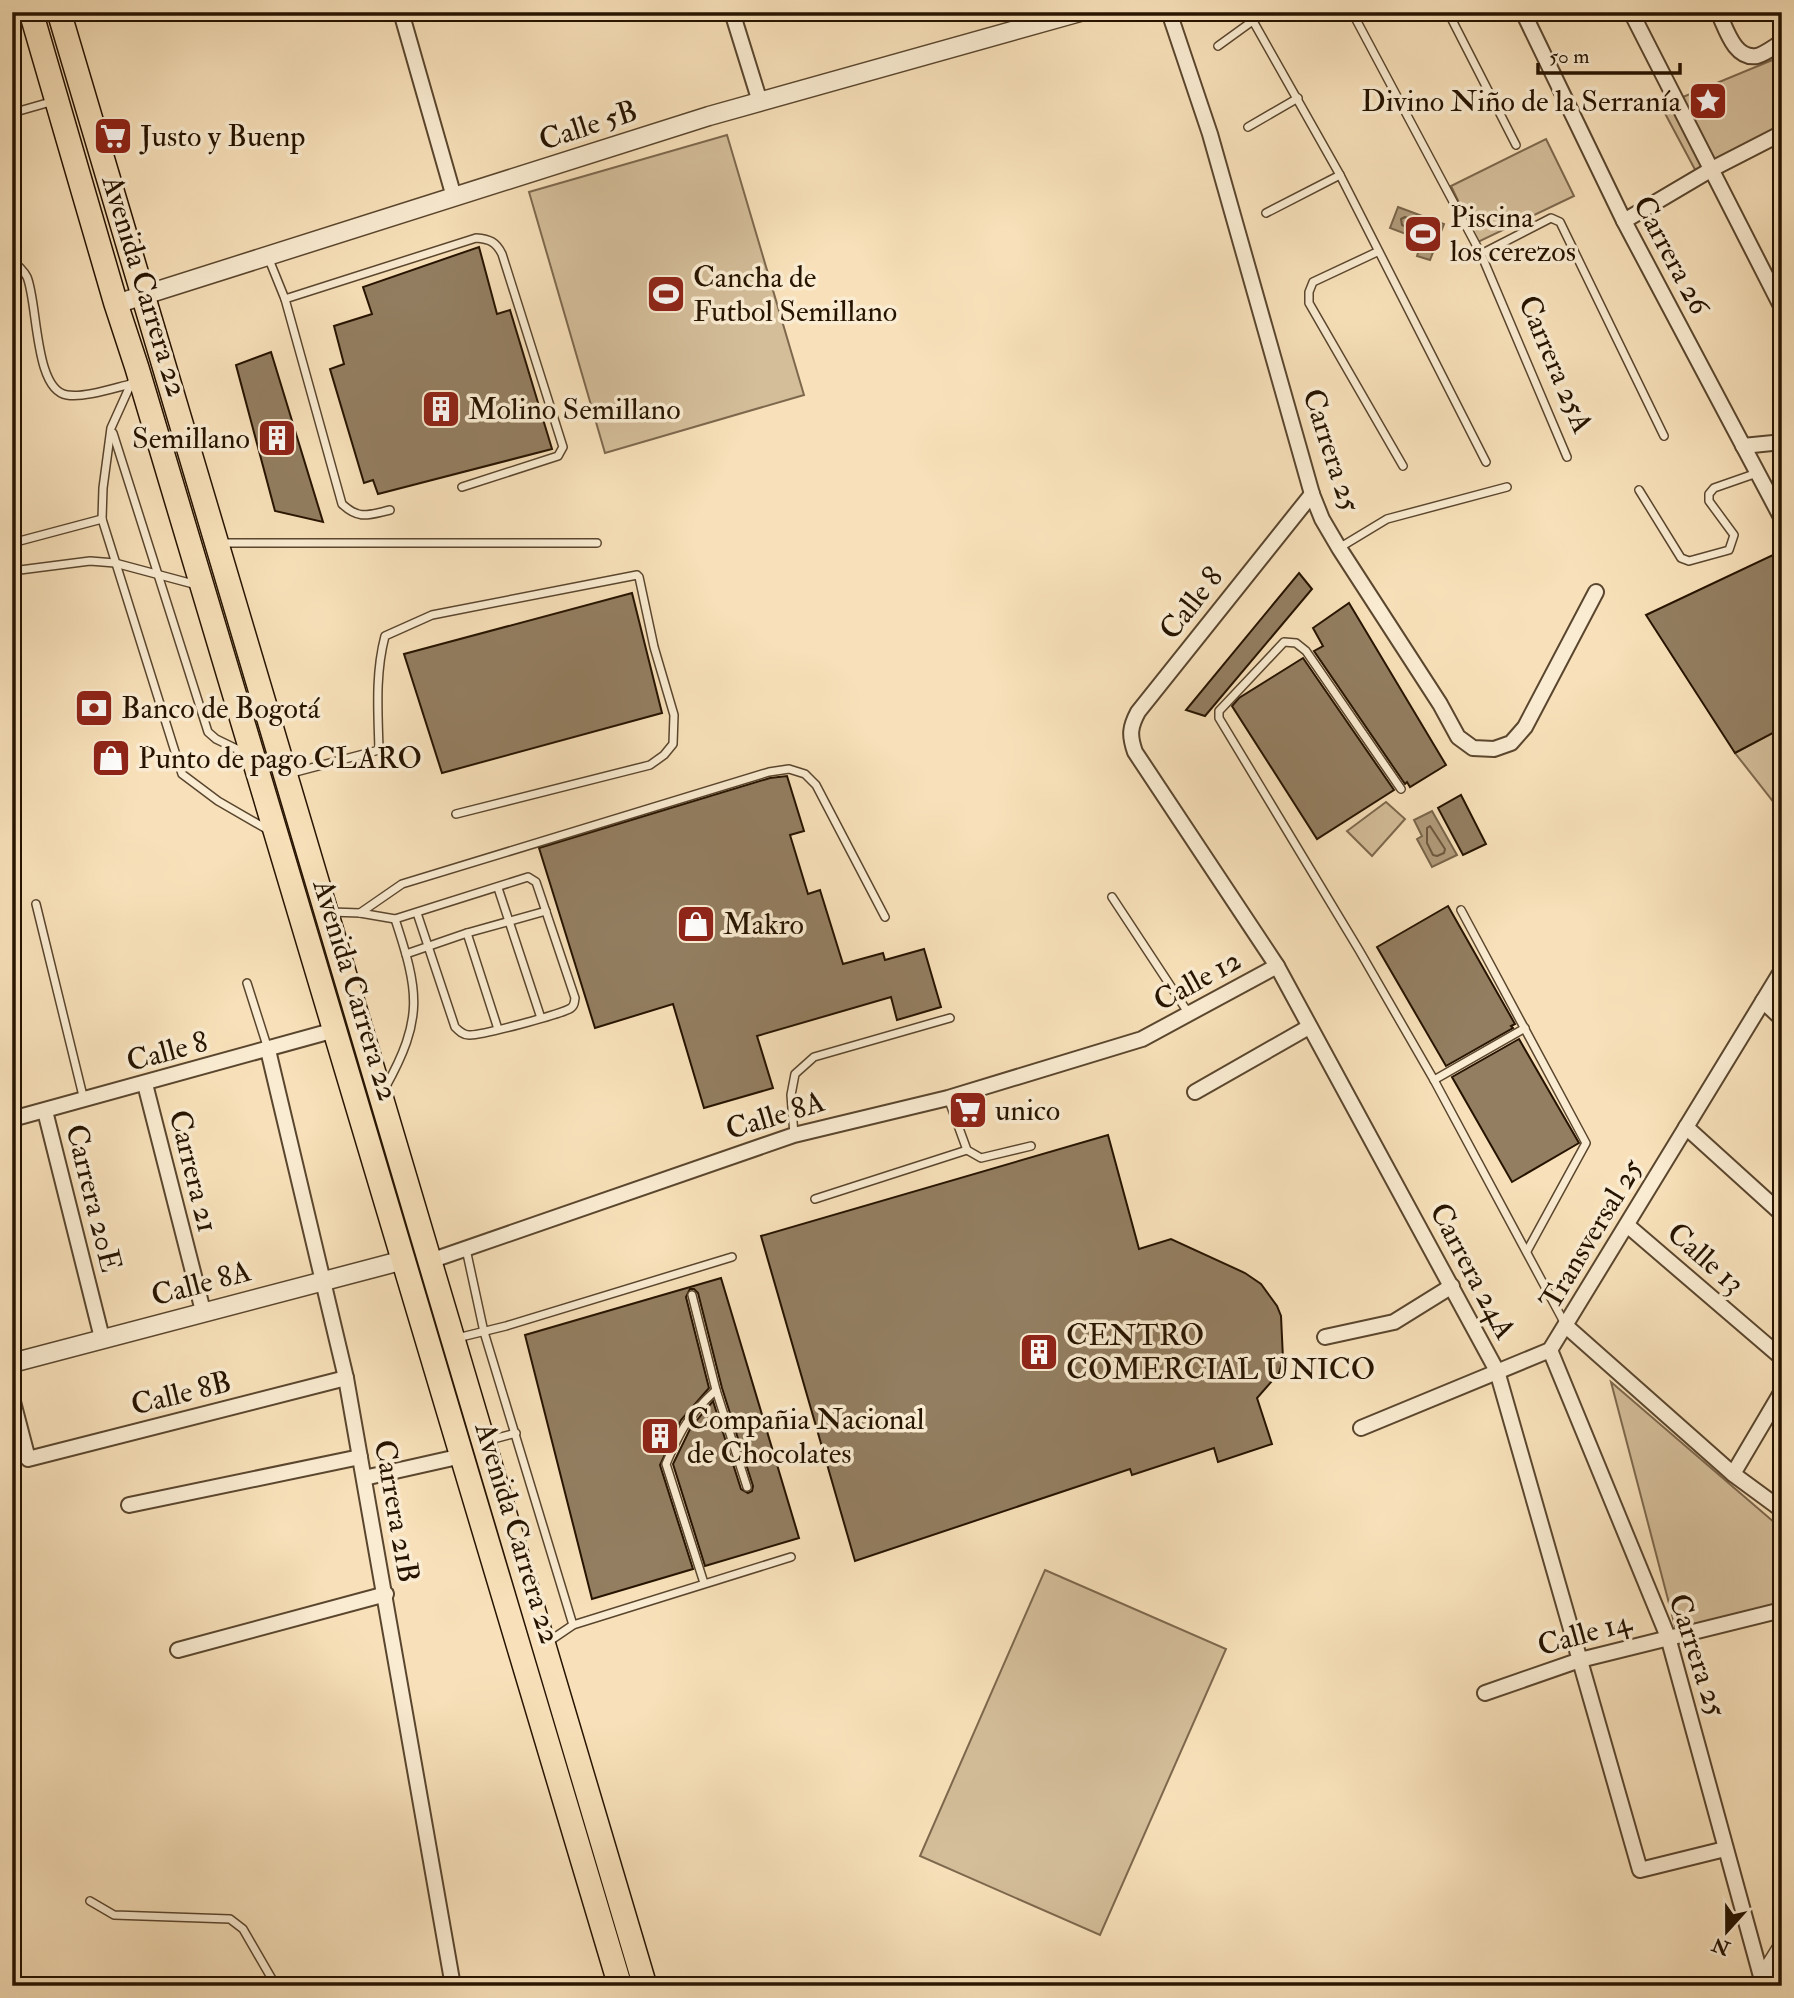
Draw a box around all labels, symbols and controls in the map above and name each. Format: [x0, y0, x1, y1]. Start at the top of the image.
scale bar [1538, 32, 1680, 76]
text: 50 m [1549, 43, 1590, 70]
place icon: Divino Niño de la Serranía [1687, 80, 1729, 122]
place label: Divino Niño de la Serranía [1361, 83, 1682, 120]
street label: Calle 5B [534, 92, 642, 159]
supermarket icon: Justo y Buenp [92, 115, 134, 157]
place label: Justo y Buenp [139, 118, 305, 155]
street label: Avenida Carrera 22 [93, 170, 196, 401]
street label: Carrera 26 [1625, 190, 1719, 323]
place label: Piscina los cerezos [1450, 199, 1576, 270]
sports icon: Piscina los cerezos [1402, 213, 1444, 255]
place label: Cancha de Futbol Semillano [693, 259, 897, 330]
sports icon: Cancha de Futbol Semillano [645, 273, 687, 315]
street label: Carrera 25A [1510, 290, 1601, 439]
street label: Carrera 25 [1294, 384, 1369, 517]
building icon: Molino Semillano [420, 388, 462, 430]
place label: Molino Semillano [468, 391, 681, 428]
building icon: Semillano [256, 417, 298, 459]
place label: Semillano [132, 420, 250, 457]
street label: Calle 8 [1151, 559, 1231, 647]
bank icon: Banco de Bogotá [73, 687, 115, 729]
place label: Banco de Bogotá [121, 690, 321, 727]
shop icon: Punto de pago CLARO [90, 737, 132, 779]
place label: Punto de pago CLARO [138, 740, 422, 777]
street label: Avenida Carrera 22 [304, 874, 407, 1105]
shop icon: Makro [675, 903, 717, 945]
place label: Makro [723, 906, 804, 943]
street label: Calle 12 [1147, 941, 1247, 1019]
street label: Calle 8 [123, 1023, 212, 1080]
street label: Calle 8A [721, 1083, 829, 1148]
supermarket icon: unico [947, 1089, 989, 1131]
place label: unico [995, 1092, 1060, 1129]
street label: Carrera 21 [160, 1106, 227, 1236]
street label: Carrera 20E [57, 1120, 130, 1276]
street label: Transversal 25 [1532, 1151, 1651, 1316]
street label: Carrera 24A [1421, 1197, 1524, 1346]
street label: Calle 13 [1659, 1215, 1752, 1302]
street label: Calle 8A [147, 1252, 255, 1314]
place label: CENTRO COMERCIAL UNICO [1066, 1317, 1375, 1388]
building icon: CENTRO COMERCIAL UNICO [1018, 1331, 1060, 1373]
street label: Calle 8B [127, 1363, 235, 1424]
place label: Compañia Nacional de Chocolates [687, 1401, 925, 1472]
building icon: Compañia Nacional de Chocolates [639, 1415, 681, 1457]
street label: Avenida Carrera 22 [466, 1417, 569, 1648]
street label: Carrera 21B [366, 1437, 427, 1585]
street label: Carrera 25 [1660, 1589, 1735, 1722]
street label: Calle 14 [1533, 1602, 1637, 1664]
north arrow [1692, 1896, 1762, 1966]
text: N [1708, 1931, 1734, 1961]

